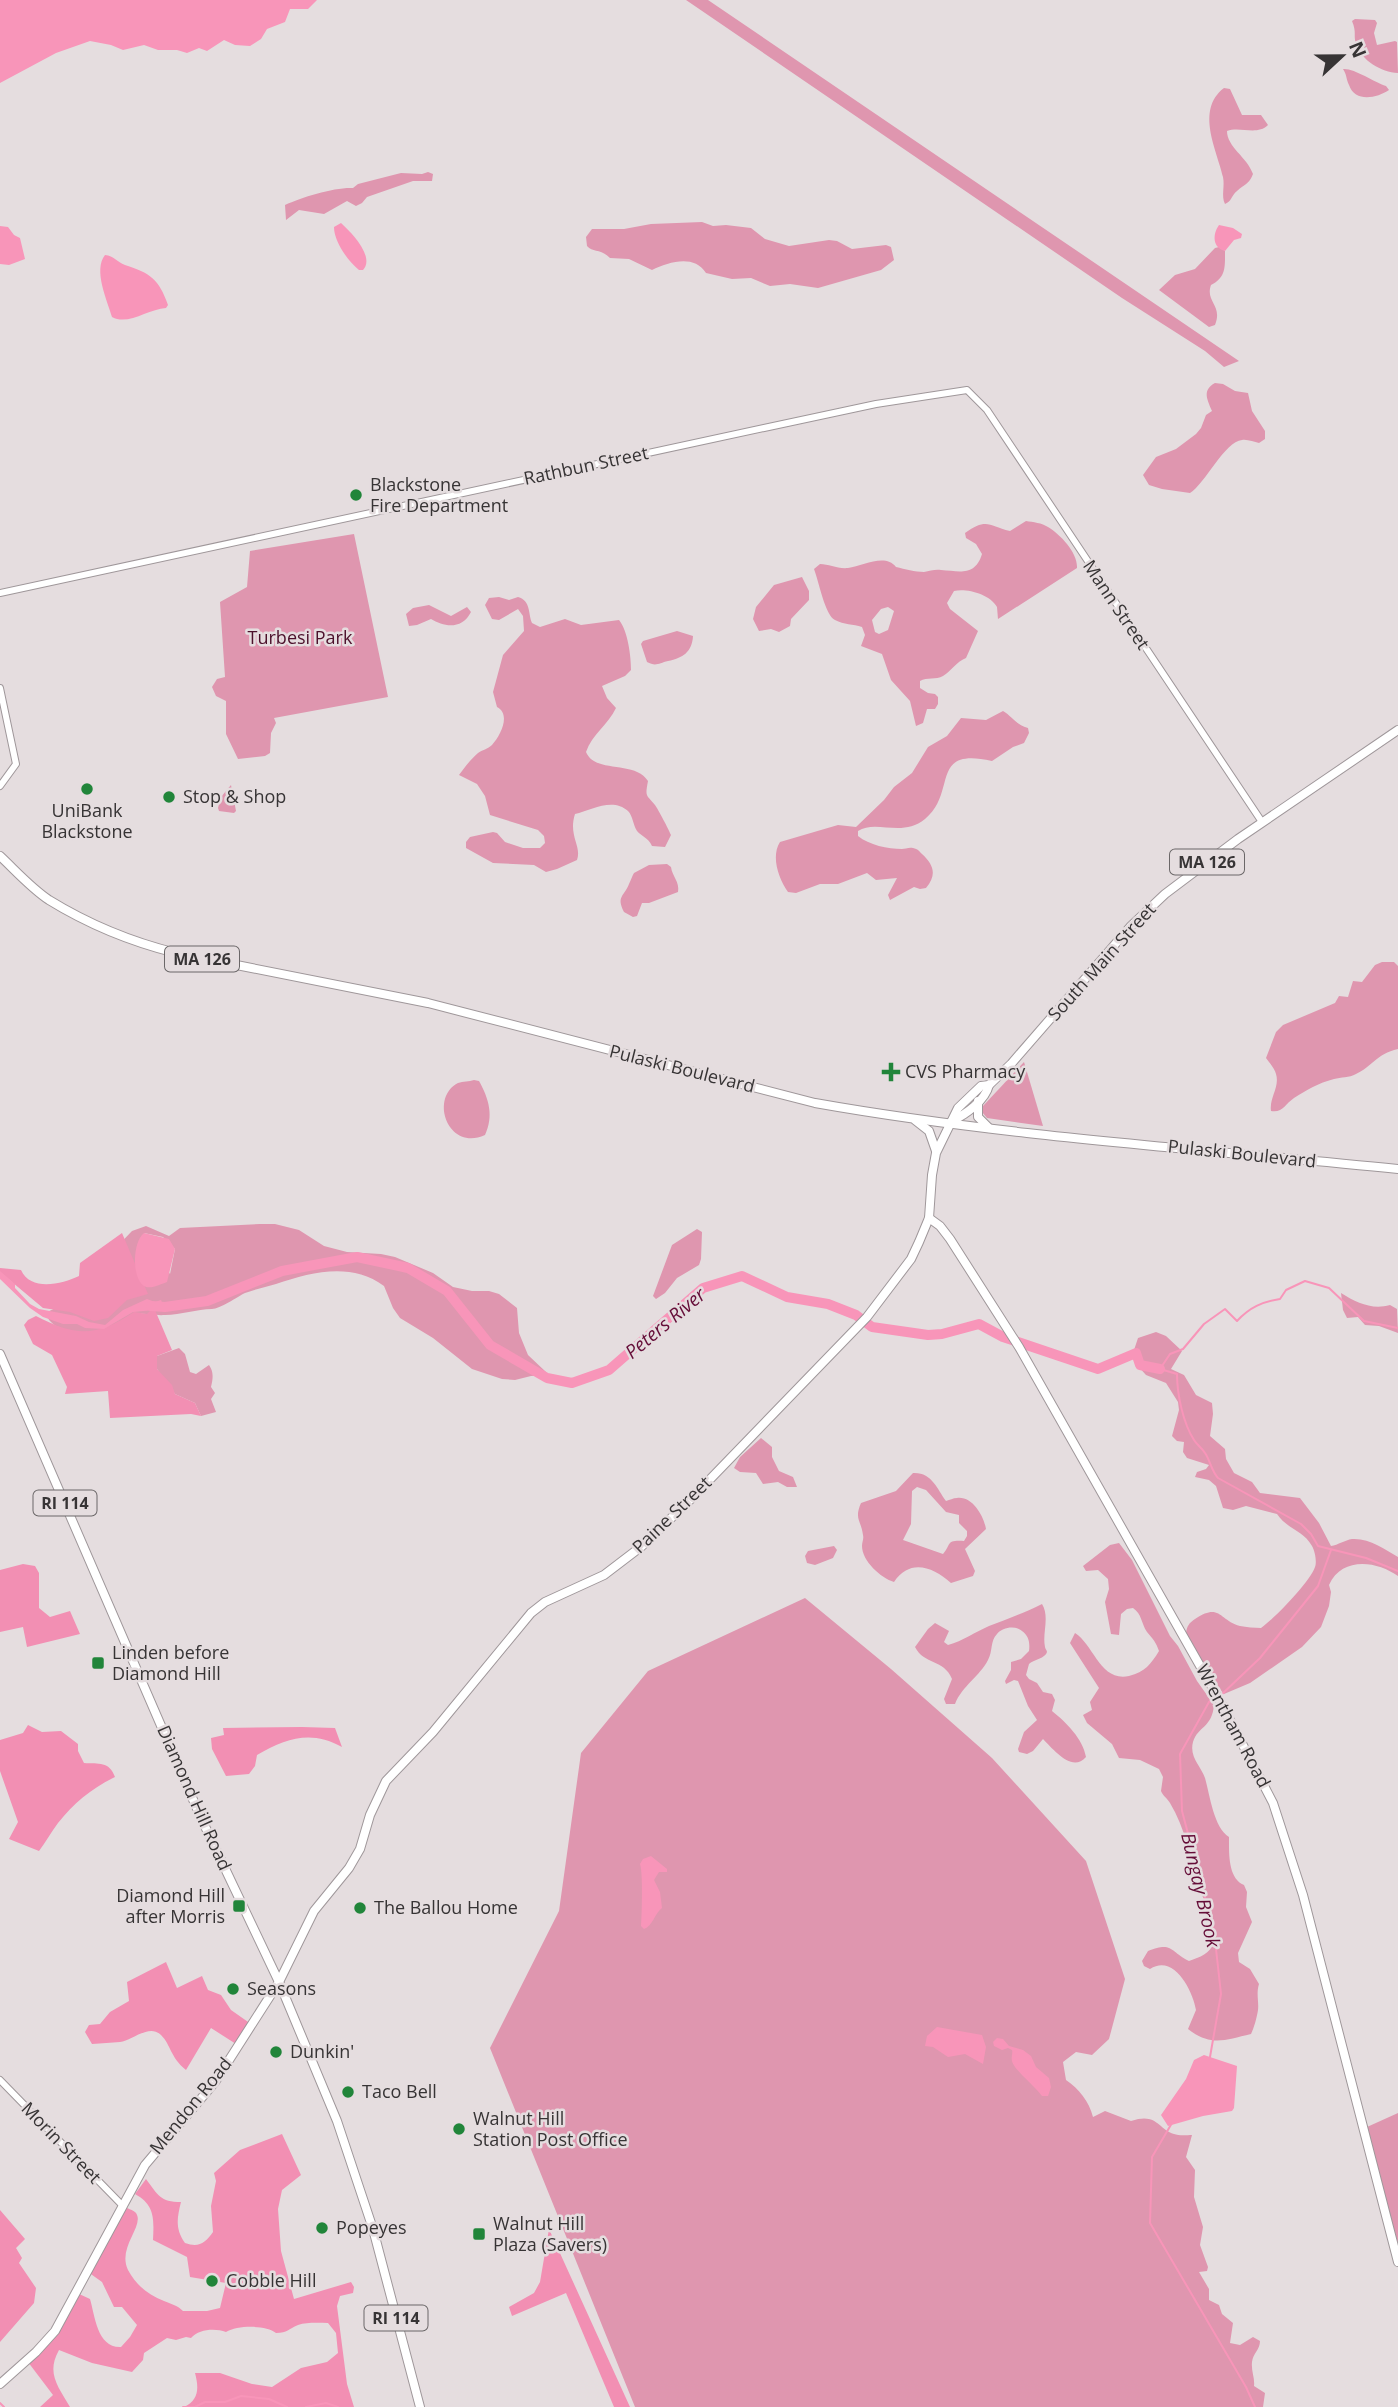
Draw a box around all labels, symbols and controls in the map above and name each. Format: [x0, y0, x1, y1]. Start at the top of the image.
north arrow [1307, 21, 1377, 91]
text: N [1343, 38, 1373, 62]
street label: Rathbun Street [521, 440, 650, 490]
place label: Blackstone Fire Department [370, 472, 508, 517]
marker: Blackstone Fire Department [348, 487, 364, 503]
street label: Mann Street [1078, 555, 1156, 654]
park label: Turbesi Park [248, 625, 353, 649]
marker: UniBank Blackstone [79, 781, 95, 797]
place label: Stop & Shop [183, 784, 286, 808]
marker: Stop & Shop [161, 789, 177, 805]
place label: UniBank Blackstone [41, 798, 133, 843]
road number: MA 126 [1170, 849, 1244, 874]
street label: South Main Street [1042, 897, 1161, 1025]
road number: MA 126 [165, 946, 239, 972]
street label: Pulaski Boulevard [607, 1038, 758, 1098]
place label: CVS Pharmacy [905, 1059, 1026, 1083]
marker: CVS Pharmacy [883, 1064, 899, 1080]
street label: Pulaski Boulevard [1167, 1133, 1318, 1173]
water label: Peters River [619, 1281, 712, 1364]
street label: Paine Street [626, 1470, 716, 1558]
road number: RI 114 [34, 1490, 96, 1516]
place label: Linden before Diamond Hill [112, 1640, 229, 1685]
marker: Linden before Diamond Hill [90, 1655, 106, 1671]
street label: Wrentham Road [1191, 1659, 1277, 1792]
street label: Diamond Hill Road [152, 1721, 238, 1874]
water label: Bungay Brook [1175, 1830, 1227, 1951]
place label: Diamond Hill after Morris [116, 1883, 225, 1928]
place label: The Ballou Home [374, 1895, 518, 1919]
marker: Diamond Hill after Morris [231, 1898, 247, 1914]
marker: The Ballou Home [352, 1900, 368, 1916]
place label: Seasons [247, 1976, 316, 2000]
marker: Seasons [225, 1981, 241, 1997]
place label: Dunkin' [290, 2039, 354, 2063]
marker: Dunkin' [268, 2044, 284, 2060]
street label: Mendon Road [144, 2052, 237, 2159]
place label: Taco Bell [362, 2079, 437, 2103]
marker: Taco Bell [340, 2084, 356, 2100]
street label: Morin Street [17, 2096, 107, 2188]
place label: Walnut Hill Station Post Office [473, 2106, 628, 2151]
marker: Walnut Hill Station Post Office [451, 2121, 467, 2137]
place label: Walnut Hill Plaza (Savers) [493, 2211, 607, 2256]
place label: Popeyes [336, 2215, 406, 2239]
marker: Popeyes [314, 2220, 330, 2236]
marker: Walnut Hill Plaza (Savers) [471, 2226, 487, 2242]
place label: Cobble Hill [226, 2268, 316, 2292]
marker: Cobble Hill [204, 2273, 220, 2289]
road number: RI 114 [364, 2306, 428, 2330]

